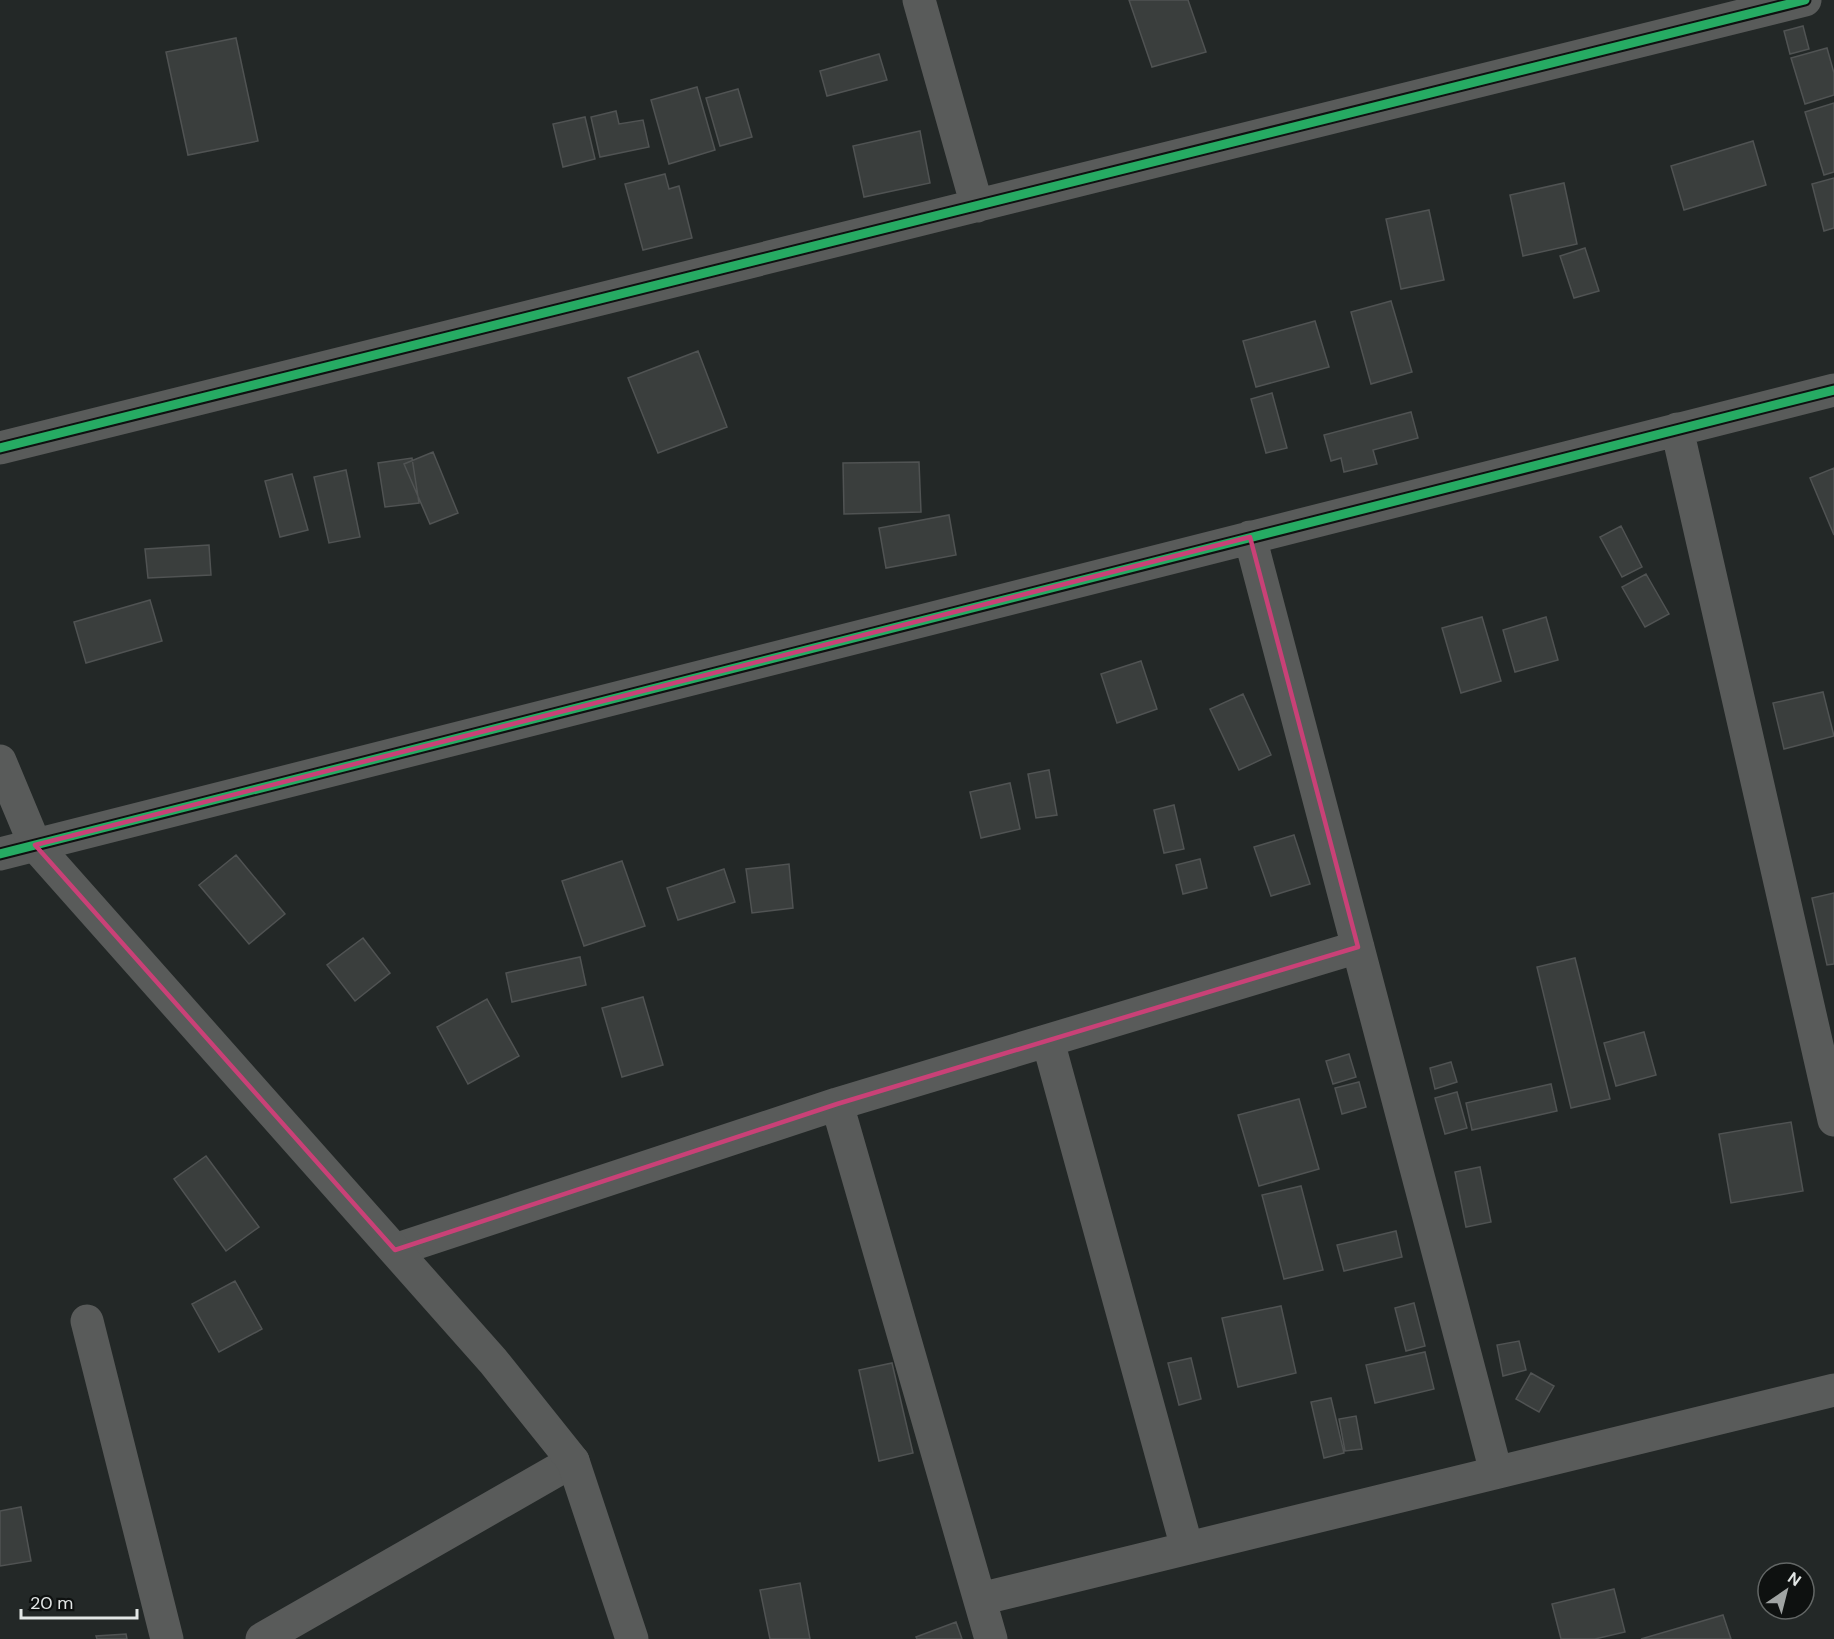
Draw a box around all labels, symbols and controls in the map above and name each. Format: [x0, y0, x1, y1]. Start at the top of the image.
north arrow [1756, 1561, 1816, 1621]
text: N [1784, 1567, 1805, 1591]
scale bar [21, 1582, 136, 1620]
text: 20 m [30, 1591, 73, 1615]

